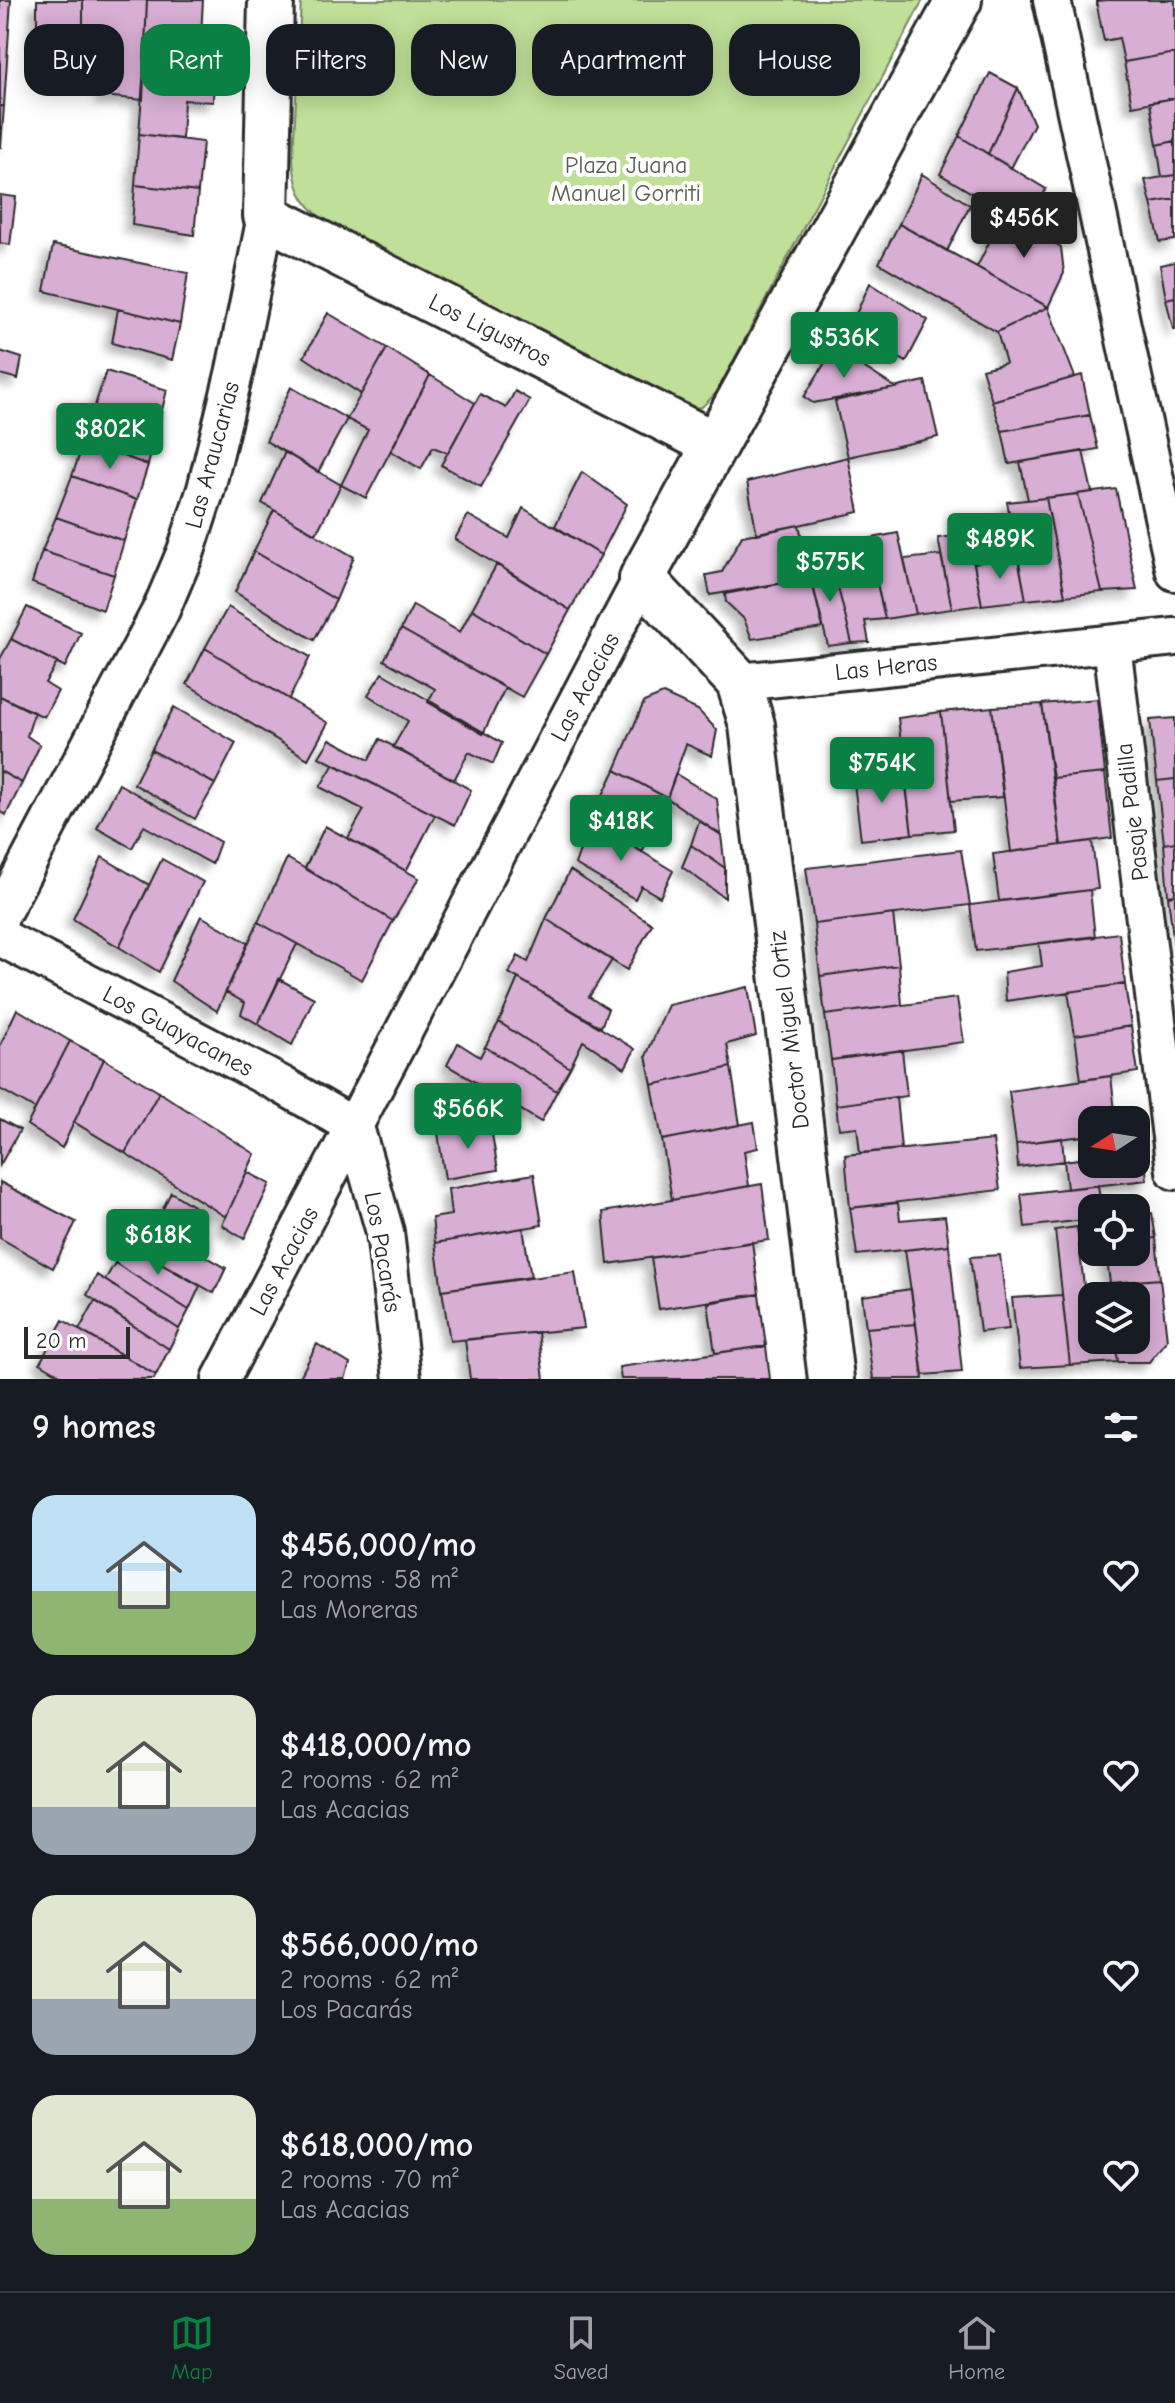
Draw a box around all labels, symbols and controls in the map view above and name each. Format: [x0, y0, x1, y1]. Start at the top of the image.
chip: Buy [24, 24, 124, 96]
chip: Rent [140, 24, 250, 96]
chip: Filters [266, 24, 395, 96]
chip: New [411, 24, 516, 96]
chip: Apartment [532, 24, 713, 96]
chip: House [729, 24, 860, 96]
park label: Plaza Juana Manuel Gorriti [551, 151, 701, 207]
pin: $456K [968, 192, 1080, 260]
text: $456K [989, 203, 1059, 233]
street label: Los Ligustros [424, 287, 556, 373]
pin: $536K [788, 312, 900, 380]
text: $536K [809, 323, 879, 353]
street label: Las Araucarias [179, 378, 245, 532]
pin: $802K [54, 403, 166, 471]
text: $802K [74, 414, 146, 444]
pin: $489K [944, 513, 1056, 581]
text: $489K [965, 524, 1035, 554]
pin: $575K [774, 536, 886, 604]
text: $575K [795, 547, 865, 577]
street label: Las Acacias [545, 628, 625, 746]
street label: Las Heras [833, 648, 939, 686]
pin: $754K [826, 737, 938, 805]
street label: Pasaje Padilla [1110, 741, 1154, 883]
text: $754K [848, 748, 916, 778]
pin: $418K [565, 795, 677, 863]
text: $418K [588, 806, 654, 836]
street label: Doctor Miguel Ortiz [763, 929, 815, 1131]
street label: Los Guayacanes [98, 980, 258, 1082]
pin: $566K [412, 1083, 524, 1151]
text: $566K [432, 1094, 504, 1124]
north arrow [1078, 1106, 1150, 1178]
map controls [1078, 1106, 1150, 1354]
street label: Los Pacarás [359, 1189, 407, 1315]
button: locate [1078, 1194, 1150, 1266]
street label: Las Acacias [244, 1202, 324, 1320]
pin: $618K [102, 1209, 214, 1277]
text: $618K [124, 1220, 192, 1250]
button: layers [1078, 1282, 1150, 1354]
scale bar [24, 1323, 130, 1359]
text: 20 m [36, 1328, 86, 1354]
icon: filters [1099, 1405, 1143, 1449]
text: 9 homes [32, 1407, 156, 1447]
text: $456,000/mo [280, 1525, 477, 1565]
icon: home [96, 1527, 192, 1623]
icon: heart [1099, 1553, 1143, 1597]
text: 2 rooms · 58 m² [280, 1565, 458, 1595]
text: Las Moreras [280, 1595, 418, 1625]
text: $418,000/mo [280, 1725, 472, 1765]
icon: home [96, 1727, 192, 1823]
icon: heart [1099, 1753, 1143, 1797]
text: 2 rooms · 62 m² [280, 1765, 458, 1795]
text: Las Acacias [280, 1795, 409, 1825]
text: $566,000/mo [280, 1925, 478, 1965]
icon: home [96, 1927, 192, 2023]
icon: heart [1099, 1953, 1143, 1997]
text: 2 rooms · 62 m² [280, 1965, 458, 1995]
text: Los Pacarás [280, 1995, 412, 2025]
text: $618,000/mo [280, 2125, 473, 2165]
icon: home [96, 2127, 192, 2223]
icon: heart [1099, 2153, 1143, 2197]
text: 2 rooms · 70 m² [280, 2165, 459, 2195]
text: Las Acacias [280, 2195, 409, 2225]
tab: Map [170, 2311, 214, 2385]
tab: Saved [554, 2311, 609, 2385]
tab: Home [948, 2311, 1005, 2385]

